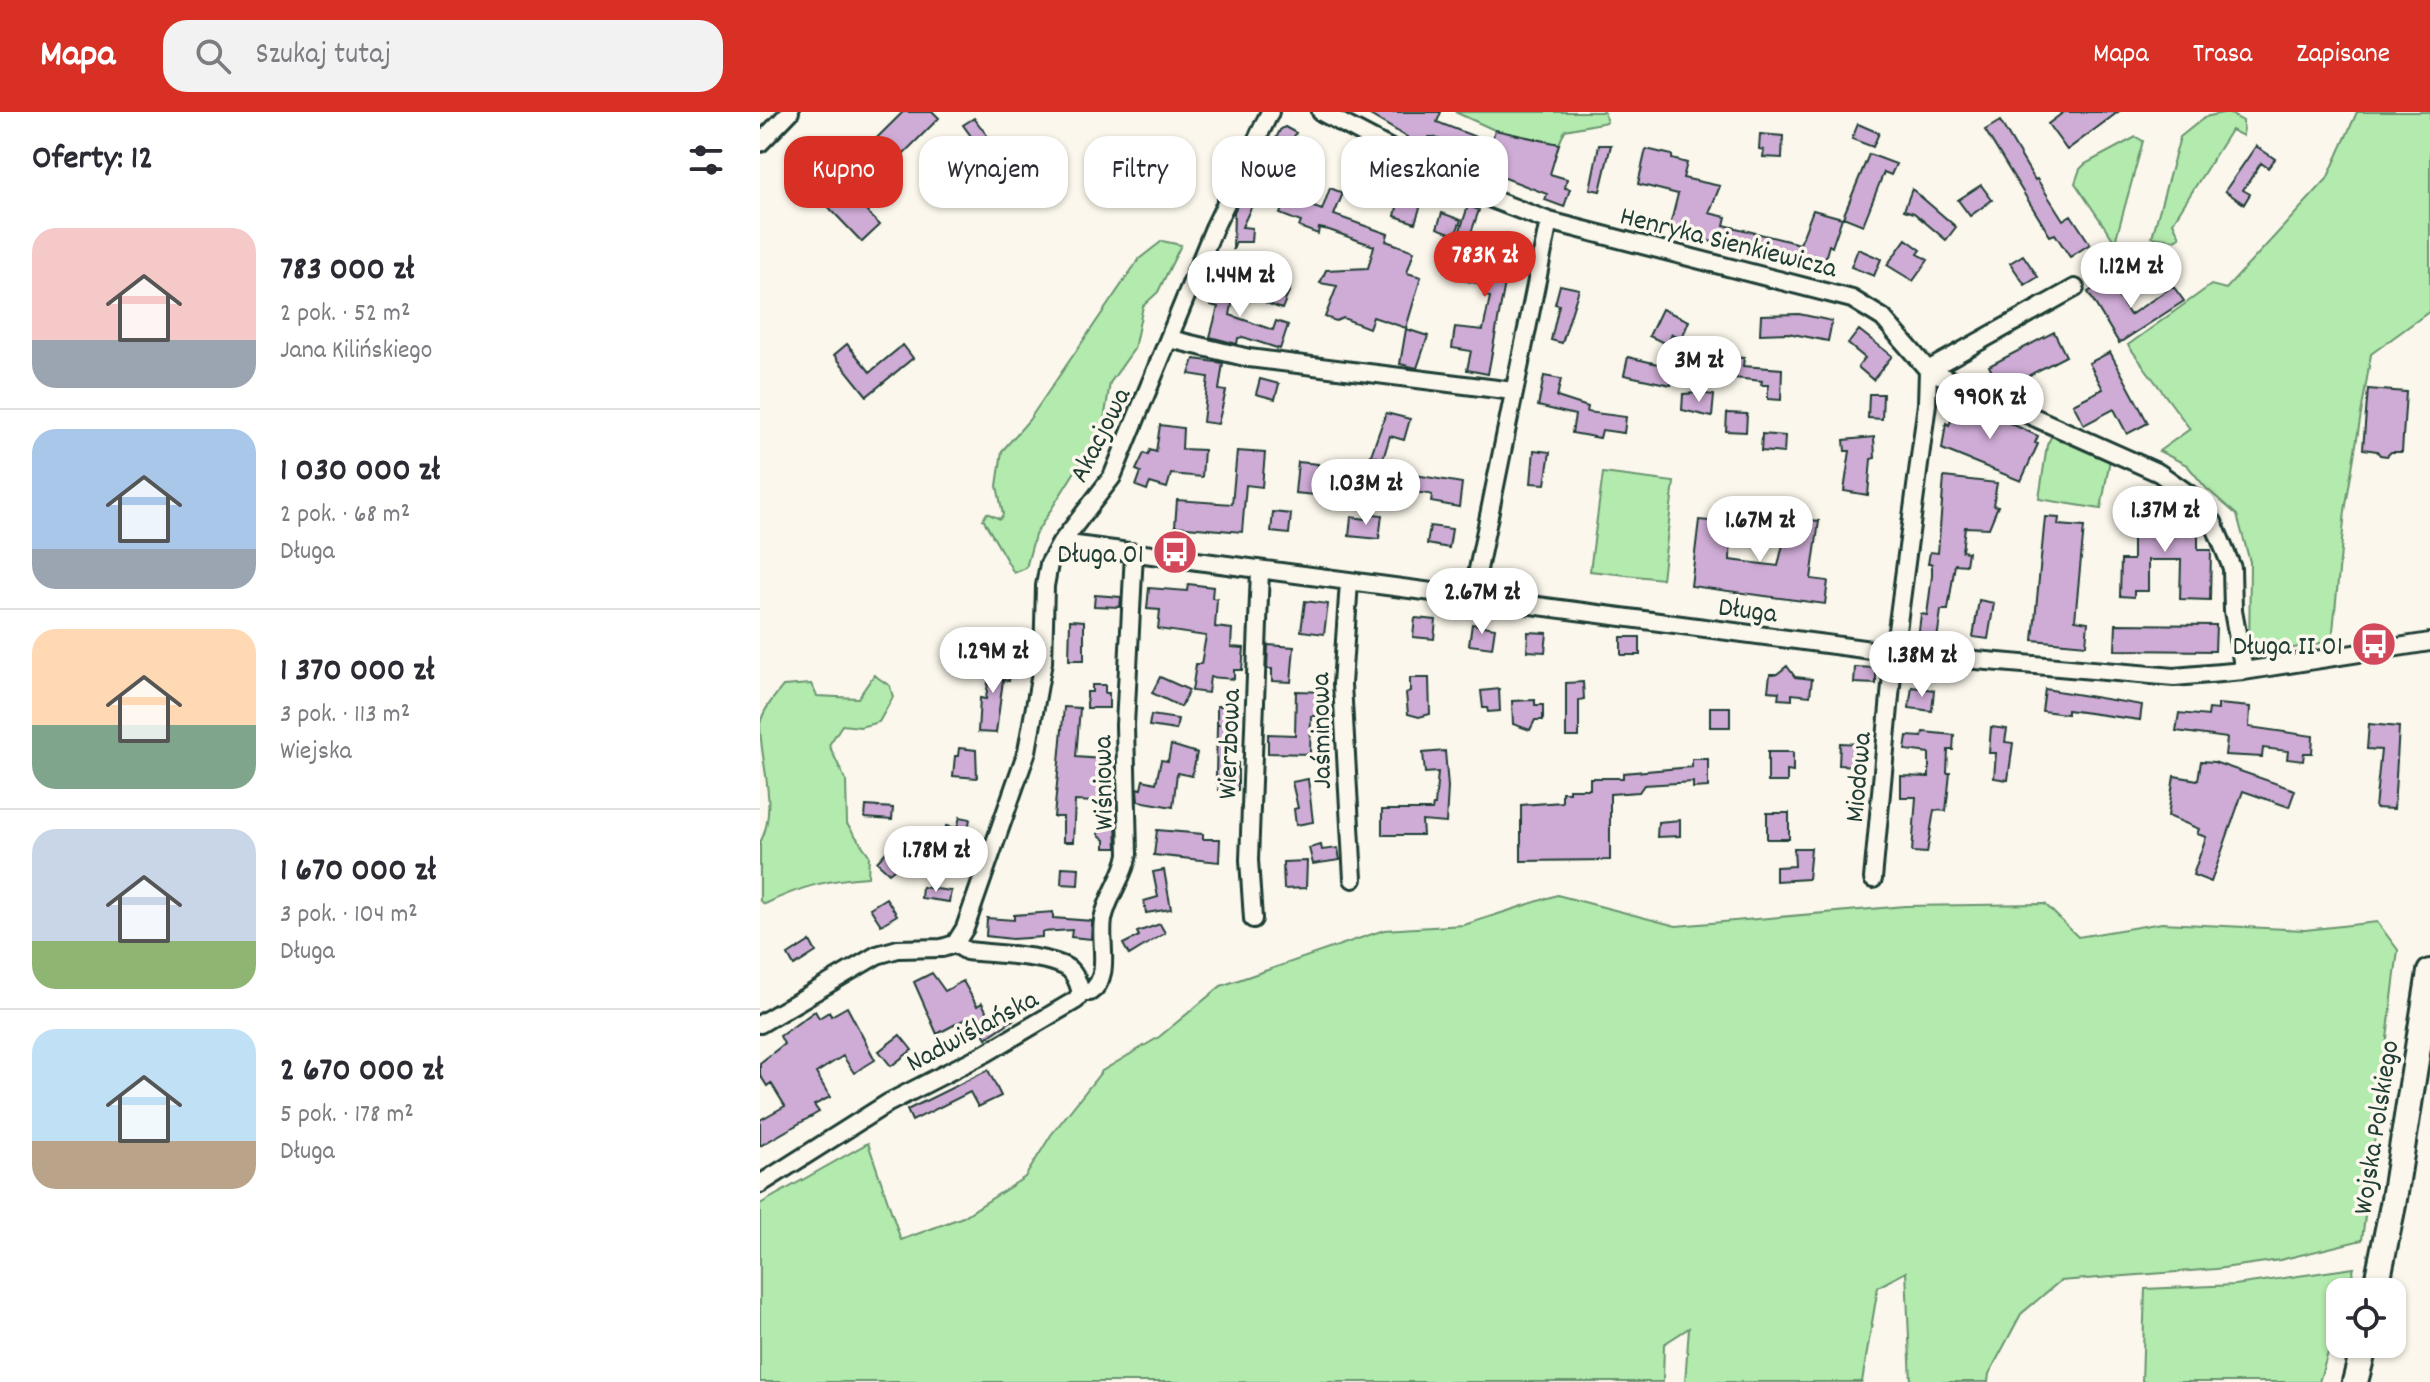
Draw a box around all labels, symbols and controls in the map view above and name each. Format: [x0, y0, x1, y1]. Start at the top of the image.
search box [163, 20, 723, 92]
text: Mapa [40, 29, 115, 84]
icon: search [191, 34, 235, 78]
text: Szukaj tutaj [255, 35, 391, 78]
text: Mapa [2093, 36, 2149, 76]
text: Trasa [2193, 36, 2252, 76]
text: Zapisane [2296, 36, 2390, 76]
text: Oferty: 12 [32, 136, 153, 185]
chip: Kupno [784, 136, 903, 208]
chip: Wynajem [919, 136, 1068, 208]
chip: Filtry [1084, 136, 1196, 208]
chip: Nowe [1212, 136, 1325, 208]
chip: Mieszkanie [1341, 136, 1508, 208]
icon: filters [684, 138, 728, 182]
street label: Henryka Sienkiewicza [1615, 199, 1841, 291]
pin: 783K zł [1411, 231, 1559, 299]
text: 783K zł [1452, 238, 1518, 275]
pin: 1.12M zł [2048, 242, 2214, 310]
text: 783 000 zł [280, 247, 414, 296]
text: 1.12M zł [2099, 249, 2163, 286]
pin: 1.44M zł [1157, 251, 1323, 319]
text: 1.44M zł [1205, 258, 1275, 295]
icon: home [96, 260, 192, 356]
text: 2 pok. · 52 m² [280, 296, 410, 333]
text: Jana Kilińskiego [280, 333, 432, 370]
pin: 3M zł [1643, 336, 1755, 404]
text: 3M zł [1674, 343, 1724, 380]
pin: 990K zł [1916, 373, 2064, 441]
text: 990K zł [1954, 380, 2026, 417]
street label: Akacjowa [1061, 381, 1144, 491]
text: 1 030 000 zł [280, 448, 440, 497]
pin: 1.03M zł [1283, 459, 1449, 527]
icon: home [96, 461, 192, 557]
text: 1.03M zł [1329, 466, 1403, 503]
pin: 1.37M zł [2082, 486, 2248, 554]
text: 1.37M zł [2130, 493, 2200, 530]
pin: 1.67M zł [1677, 496, 1843, 564]
text: 2 pok. · 68 m² [280, 497, 410, 534]
text: 1.67M zł [1725, 503, 1795, 540]
bus stop icon: Długa 01 [1151, 528, 1199, 576]
text: Długa [280, 534, 335, 571]
place label: Długa 01 [1057, 537, 1144, 577]
pin: 2.67M zł [1399, 568, 1565, 636]
text: 2.67M zł [1444, 575, 1520, 612]
street label: Długa [1716, 590, 1780, 637]
bus stop icon: Długa II 01 [2350, 620, 2398, 668]
pin: 1.29M zł [910, 627, 1076, 695]
place label: Długa II 01 [2232, 629, 2343, 669]
pin: 1.38M zł [1839, 631, 2005, 699]
text: 1.29M zł [958, 634, 1028, 671]
text: 1.38M zł [1887, 638, 1957, 675]
text: 1 370 000 zł [280, 648, 435, 697]
icon: home [96, 661, 192, 757]
street label: Jaśminowa [1303, 672, 1345, 789]
street label: Wierzbowa [1210, 687, 1254, 800]
text: 3 pok. · 113 m² [280, 697, 410, 734]
street label: Miodowa [1837, 730, 1885, 824]
text: Wiejska [280, 734, 352, 771]
street label: Wiśniowa [1085, 734, 1127, 831]
pin: 1.78M zł [853, 826, 1019, 894]
text: 1.78M zł [902, 833, 970, 870]
text: 1 670 000 zł [280, 848, 436, 897]
icon: home [96, 861, 192, 957]
text: 3 pok. · 104 m² [280, 897, 418, 934]
text: Długa [280, 934, 335, 971]
street label: Nadwiślańska [900, 981, 1047, 1085]
street label: Wojska Polskiego [2345, 1038, 2412, 1218]
text: 2 670 000 zł [280, 1048, 444, 1097]
icon: home [96, 1061, 192, 1157]
text: 5 pok. · 178 m² [280, 1097, 414, 1134]
text: Długa [280, 1134, 335, 1171]
map controls [2326, 1278, 2406, 1358]
button: locate [2326, 1278, 2406, 1358]

